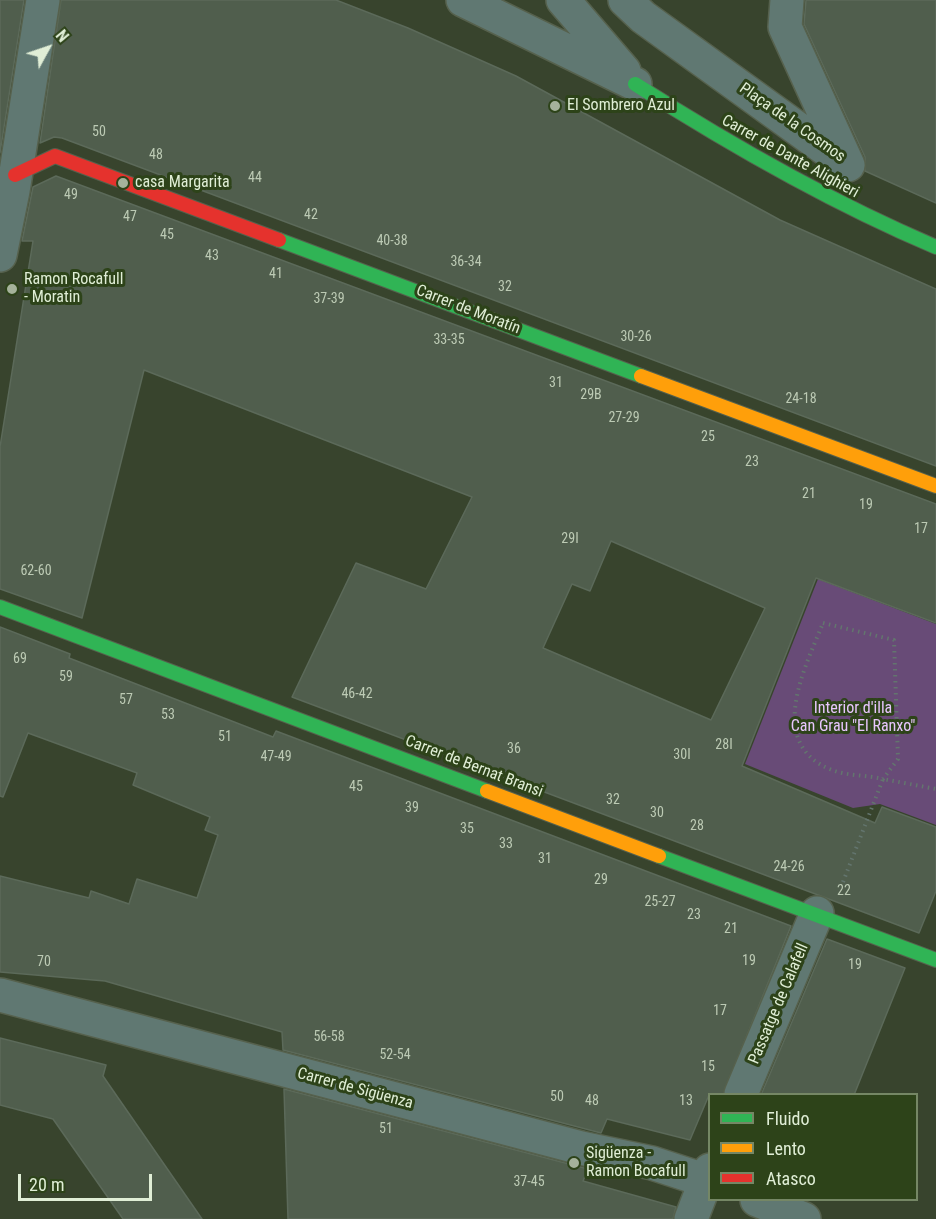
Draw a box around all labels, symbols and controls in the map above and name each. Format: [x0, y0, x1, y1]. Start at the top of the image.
north arrow [18, 18, 78, 78]
text: N [52, 26, 73, 46]
street label: Plaça de la Cosmos [735, 79, 849, 167]
place label: El Sombrero Azul [567, 96, 675, 116]
marker: El Sombrero Azul [548, 99, 562, 113]
street label: Carrer de Dante Alighieri [718, 111, 862, 203]
house number: 50 [92, 124, 106, 140]
house number: 48 [149, 147, 163, 163]
house number: 44 [248, 170, 262, 186]
place label: casa Margarita [135, 173, 230, 193]
marker: casa Margarita [116, 176, 130, 190]
house number: 49 [64, 187, 78, 203]
house number: 42 [304, 207, 318, 223]
house number: 47 [123, 209, 137, 225]
house number: 45 [160, 227, 174, 243]
house number: 40-38 [376, 233, 408, 249]
house number: 43 [205, 248, 219, 264]
house number: 36-34 [450, 254, 482, 270]
house number: 41 [269, 266, 283, 282]
place label: Ramon Rocafull - Moratin [24, 270, 123, 308]
house number: 32 [498, 279, 512, 295]
street label: Carrer de Moratín [413, 281, 523, 339]
marker: Ramon Rocafull - Moratin [5, 282, 19, 296]
house number: 37-39 [313, 291, 345, 307]
house number: 30-26 [620, 329, 652, 345]
house number: 33-35 [433, 332, 465, 348]
house number: 31 [549, 375, 563, 391]
house number: 29B [580, 387, 602, 403]
house number: 24-18 [785, 391, 817, 407]
house number: 27-29 [608, 410, 640, 426]
house number: 25 [701, 429, 715, 445]
house number: 23 [745, 454, 759, 470]
house number: 21 [802, 486, 816, 502]
house number: 19 [859, 497, 873, 513]
house number: 17 [914, 521, 928, 537]
house number: 29I [561, 531, 579, 547]
house number: 62-60 [20, 563, 52, 579]
house number: 69 [13, 651, 27, 667]
house number: 59 [59, 669, 73, 685]
house number: 46-42 [341, 686, 373, 702]
house number: 57 [119, 692, 133, 708]
park label: Interior d'illa Can Grau "El Ranxo" [791, 699, 915, 737]
house number: 53 [161, 707, 175, 723]
house number: 51 [218, 729, 232, 745]
street label: Carrer de Bernat Bransi [402, 732, 546, 802]
house number: 28I [715, 737, 733, 753]
house number: 36 [507, 741, 521, 757]
house number: 30I [673, 747, 691, 763]
house number: 47-49 [260, 749, 292, 765]
house number: 45 [349, 779, 363, 795]
house number: 32 [606, 792, 620, 808]
house number: 39 [405, 800, 419, 816]
house number: 30 [650, 805, 664, 821]
house number: 28 [690, 818, 704, 834]
house number: 35 [460, 821, 474, 837]
house number: 33 [499, 836, 513, 852]
house number: 31 [538, 851, 552, 867]
house number: 24-26 [773, 859, 805, 875]
house number: 29 [594, 872, 608, 888]
house number: 22 [837, 883, 851, 899]
house number: 25-27 [644, 894, 676, 910]
house number: 23 [687, 907, 701, 923]
house number: 21 [724, 921, 738, 937]
street label: Passatge de Calafell [745, 941, 813, 1067]
house number: 19 [742, 953, 756, 969]
house number: 70 [37, 954, 51, 970]
house number: 19 [848, 957, 862, 973]
house number: 17 [713, 1003, 727, 1019]
house number: 56-58 [313, 1029, 345, 1045]
house number: 52-54 [379, 1047, 411, 1063]
house number: 15 [701, 1059, 715, 1075]
street label: Carrer de Sigüenza [295, 1064, 415, 1114]
house number: 50 [550, 1089, 564, 1105]
house number: 48 [585, 1093, 599, 1109]
house number: 13 [679, 1093, 693, 1109]
legend [708, 1093, 918, 1201]
text: Fluido [766, 1108, 810, 1129]
house number: 51 [379, 1121, 393, 1137]
text: Lento [766, 1138, 806, 1159]
place label: Sigüenza - Ramon Bocafull [586, 1144, 686, 1182]
marker: Sigüenza - Ramon Bocafull [567, 1156, 581, 1170]
scale bar [21, 1162, 154, 1200]
text: Atasco [766, 1168, 816, 1189]
text: 20 m [29, 1174, 64, 1195]
house number: 37-45 [513, 1174, 545, 1190]

